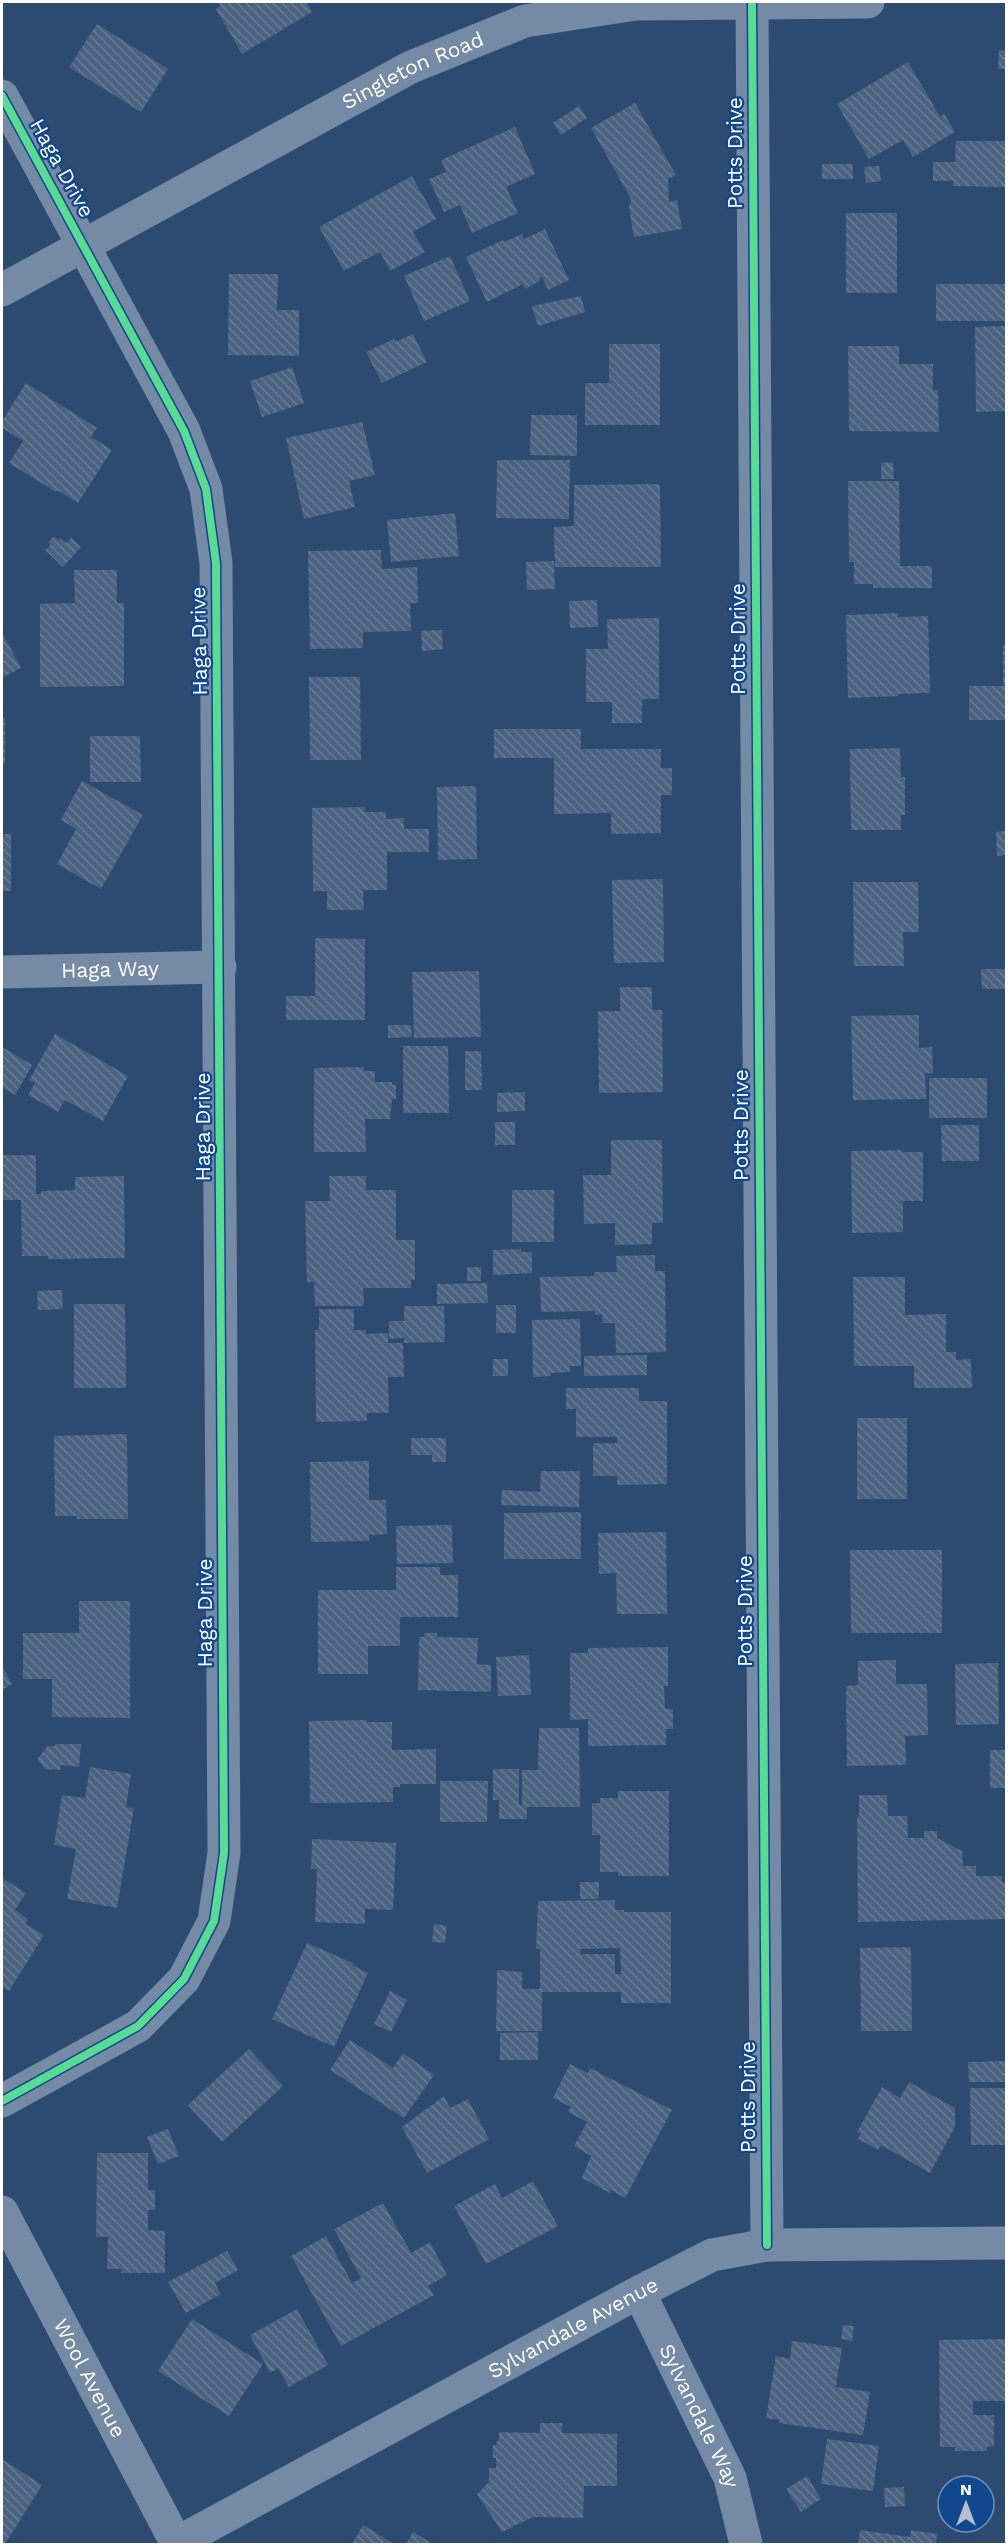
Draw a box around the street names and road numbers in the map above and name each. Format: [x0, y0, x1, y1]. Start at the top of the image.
street label: Singleton Road [337, 26, 487, 114]
street label: Potts Drive [722, 97, 747, 209]
street label: Haga Drive [25, 114, 100, 222]
street label: Potts Drive [725, 583, 750, 695]
street label: Haga Drive [185, 586, 212, 696]
street label: Haga Way [61, 955, 159, 983]
street label: Potts Drive [728, 1069, 753, 1181]
street label: Haga Drive [190, 1072, 215, 1182]
street label: Potts Drive [732, 1555, 757, 1667]
street label: Haga Drive [192, 1558, 217, 1668]
street label: Potts Drive [735, 2041, 760, 2153]
street label: Sylvandale Avenue [484, 2271, 662, 2384]
street label: Wool Avenue [48, 2314, 132, 2442]
street label: Sylvandale Way [654, 2340, 745, 2490]

